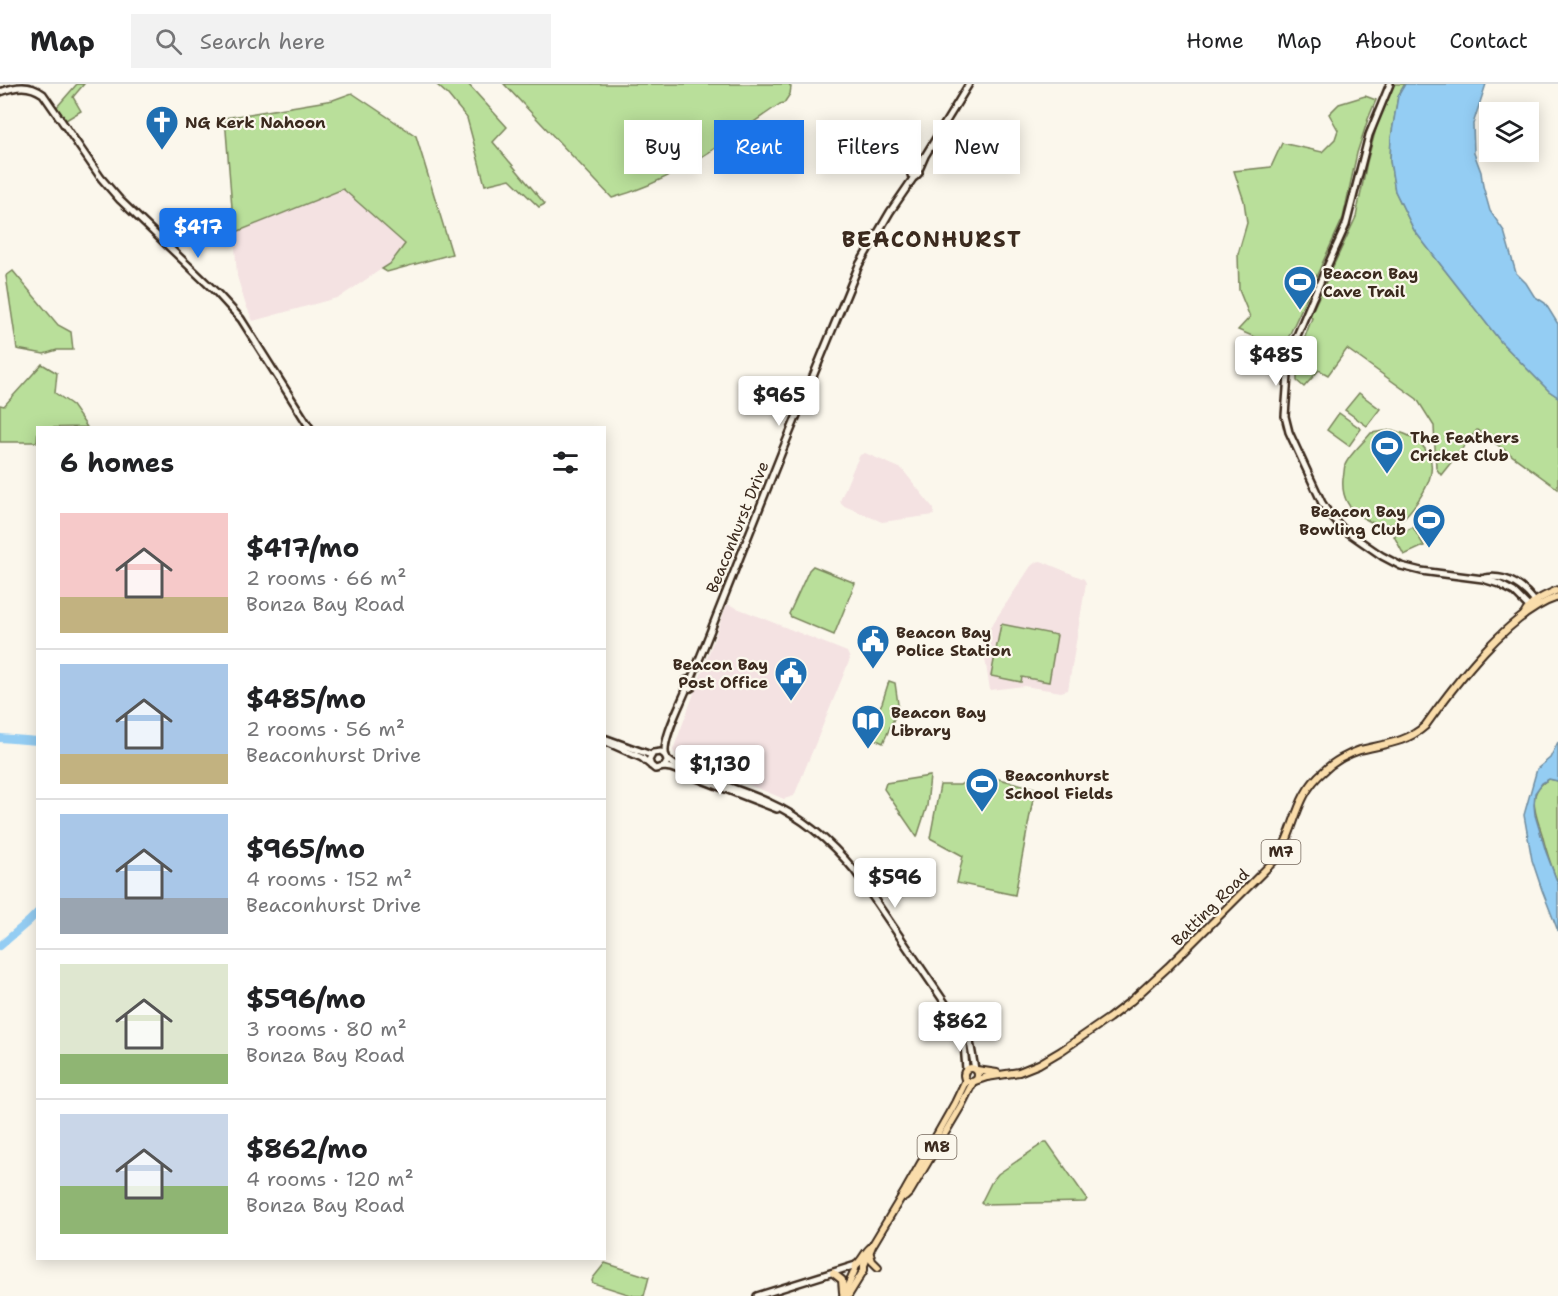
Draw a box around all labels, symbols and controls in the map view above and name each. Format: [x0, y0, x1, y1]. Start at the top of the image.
search box [131, 14, 551, 68]
text: Map [30, 22, 95, 60]
icon: search [152, 25, 185, 58]
text: Search here [200, 27, 325, 56]
text: Home [1186, 27, 1244, 55]
text: Map [1277, 27, 1322, 55]
text: About [1355, 27, 1416, 55]
text: Contact [1449, 27, 1528, 55]
map controls [1479, 102, 1539, 162]
button: layers [1479, 102, 1539, 162]
church icon: NG Kerk Nahoon [144, 104, 180, 151]
place label: NG Kerk Nahoon [185, 112, 326, 133]
chip: Buy [624, 120, 702, 174]
chip: Rent [714, 120, 804, 174]
chip: Filters [816, 120, 921, 174]
chip: New [933, 120, 1020, 174]
pin: $417 [162, 208, 234, 259]
text: $417 [173, 214, 223, 240]
district label: BEACONHURST [842, 225, 1022, 254]
place label: Beacon Bay Cave Trail [1323, 263, 1418, 302]
sports icon: Beacon Bay Cave Trail [1282, 264, 1318, 311]
pin: $485 [1240, 336, 1312, 387]
text: $485 [1249, 342, 1303, 368]
pin: $965 [743, 376, 815, 427]
text: $965 [752, 382, 806, 408]
place label: The Feathers Cricket Club [1410, 427, 1519, 466]
sports icon: The Feathers Cricket Club [1369, 428, 1405, 475]
text: 6 homes [60, 445, 174, 480]
icon: filters [549, 446, 582, 479]
street label: Beaconhurst Drive [701, 458, 773, 596]
place label: Beacon Bay Bowling Club [1299, 501, 1406, 540]
sports icon: Beacon Bay Bowling Club [1411, 502, 1447, 549]
text: $417/mo [246, 530, 359, 565]
icon: home [108, 537, 180, 609]
text: 2 rooms · 66 m² [246, 565, 407, 591]
text: Bonza Bay Road [246, 591, 405, 617]
place label: Beacon Bay Police Station [896, 622, 1011, 661]
public building icon: Beacon Bay Police Station [855, 623, 891, 670]
place label: Beacon Bay Post Office [673, 654, 768, 693]
public building icon: Beacon Bay Post Office [773, 655, 809, 702]
text: $485/mo [246, 681, 366, 716]
icon: home [108, 688, 180, 760]
place label: Beacon Bay Library [891, 702, 986, 741]
library icon: Beacon Bay Library [850, 703, 886, 750]
text: 2 rooms · 56 m² [246, 716, 405, 742]
text: Beaconhurst Drive [246, 742, 421, 768]
pin: $1,130 [671, 745, 769, 796]
text: $1,130 [689, 751, 751, 777]
place label: Beaconhurst School Fields [1005, 765, 1113, 804]
sports icon: Beaconhurst School Fields [964, 766, 1000, 813]
text: $965/mo [246, 831, 365, 866]
icon: home [108, 838, 180, 910]
road number: M7 [1262, 840, 1300, 864]
pin: $596 [859, 858, 931, 909]
text: $596 [868, 864, 922, 890]
street label: Batting Road [1167, 864, 1254, 951]
text: 4 rooms · 152 m² [246, 866, 412, 892]
text: Beaconhurst Drive [246, 892, 421, 918]
text: $596/mo [246, 981, 366, 1016]
icon: home [108, 988, 180, 1060]
pin: $862 [924, 1002, 996, 1053]
text: $862 [932, 1008, 988, 1034]
text: 3 rooms · 80 m² [246, 1016, 407, 1042]
text: Bonza Bay Road [246, 1042, 405, 1068]
text: $862/mo [246, 1131, 368, 1166]
road number: M8 [918, 1135, 956, 1159]
icon: home [108, 1138, 180, 1210]
text: 4 rooms · 120 m² [246, 1166, 414, 1192]
text: Bonza Bay Road [246, 1192, 405, 1218]

